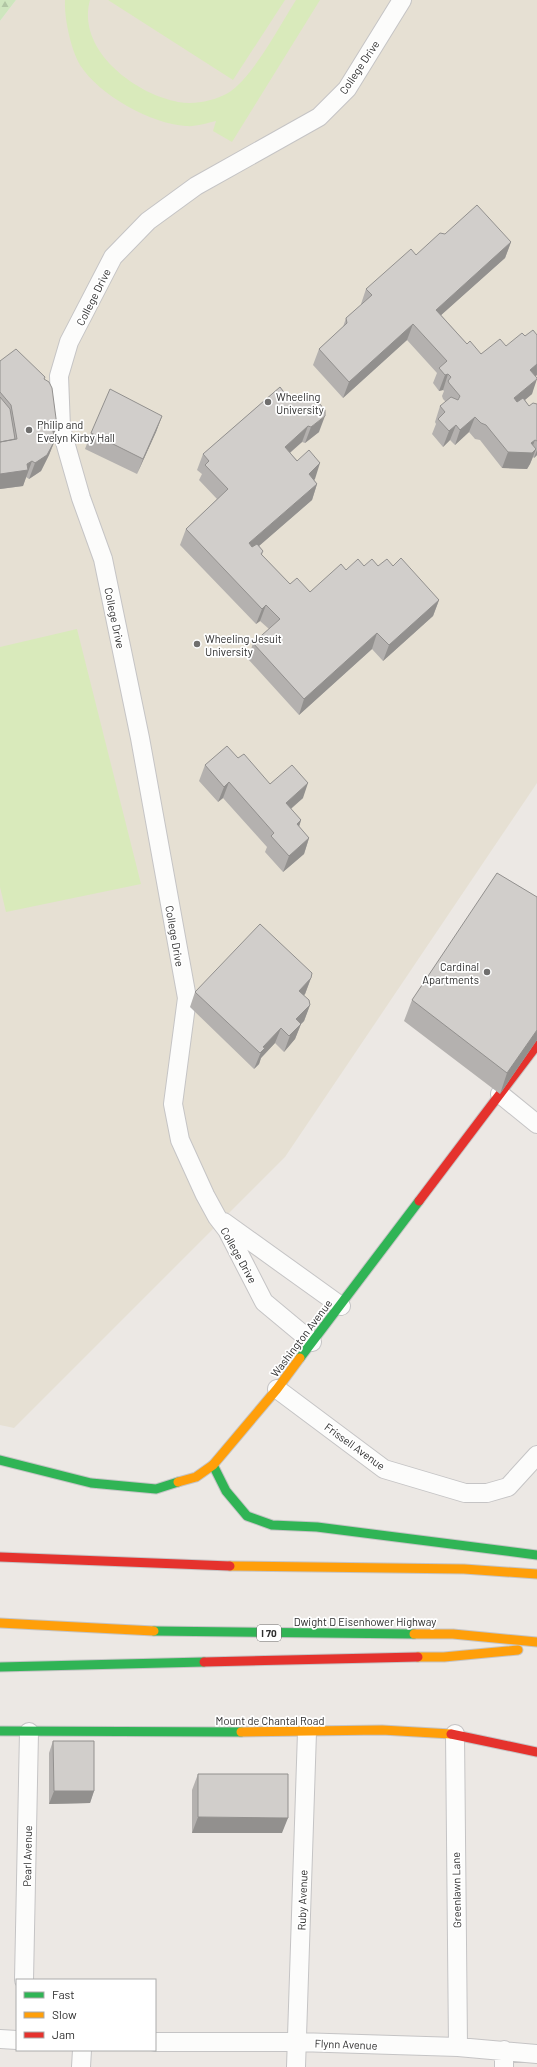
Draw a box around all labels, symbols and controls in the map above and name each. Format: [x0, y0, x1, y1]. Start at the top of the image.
street label: College Drive [336, 38, 382, 96]
street label: College Drive [73, 266, 113, 328]
place label: Wheeling University [276, 390, 324, 416]
marker: Wheeling University [263, 397, 273, 407]
place label: Philip and Evelyn Kirby Hall [37, 418, 115, 444]
marker: Philip and Evelyn Kirby Hall [24, 425, 34, 435]
street label: College Drive [102, 586, 128, 650]
place label: Wheeling Jesuit University [205, 632, 282, 658]
marker: Wheeling Jesuit University [192, 639, 202, 649]
street label: College Drive [163, 904, 187, 968]
place label: Cardinal Apartments [422, 960, 479, 986]
marker: Cardinal Apartments [482, 967, 492, 977]
street label: College Drive [218, 1225, 260, 1285]
street label: Washington Avenue [268, 1297, 334, 1379]
street label: Frissell Avenue [322, 1420, 388, 1472]
street label: Dwight D Eisenhower Highway [294, 1615, 436, 1628]
road number: I 70 [257, 1625, 281, 1641]
street label: Mount de Chantal Road [216, 1714, 324, 1727]
street label: Pearl Avenue [20, 1825, 34, 1887]
street label: Greenlawn Lane [449, 1852, 463, 1928]
street label: Ruby Avenue [294, 1869, 310, 1931]
legend [16, 1979, 156, 2051]
text: Fast [52, 1987, 75, 2001]
text: Slow [52, 2007, 77, 2021]
text: Jam [52, 2027, 75, 2041]
street label: Flynn Avenue [314, 2036, 378, 2052]

